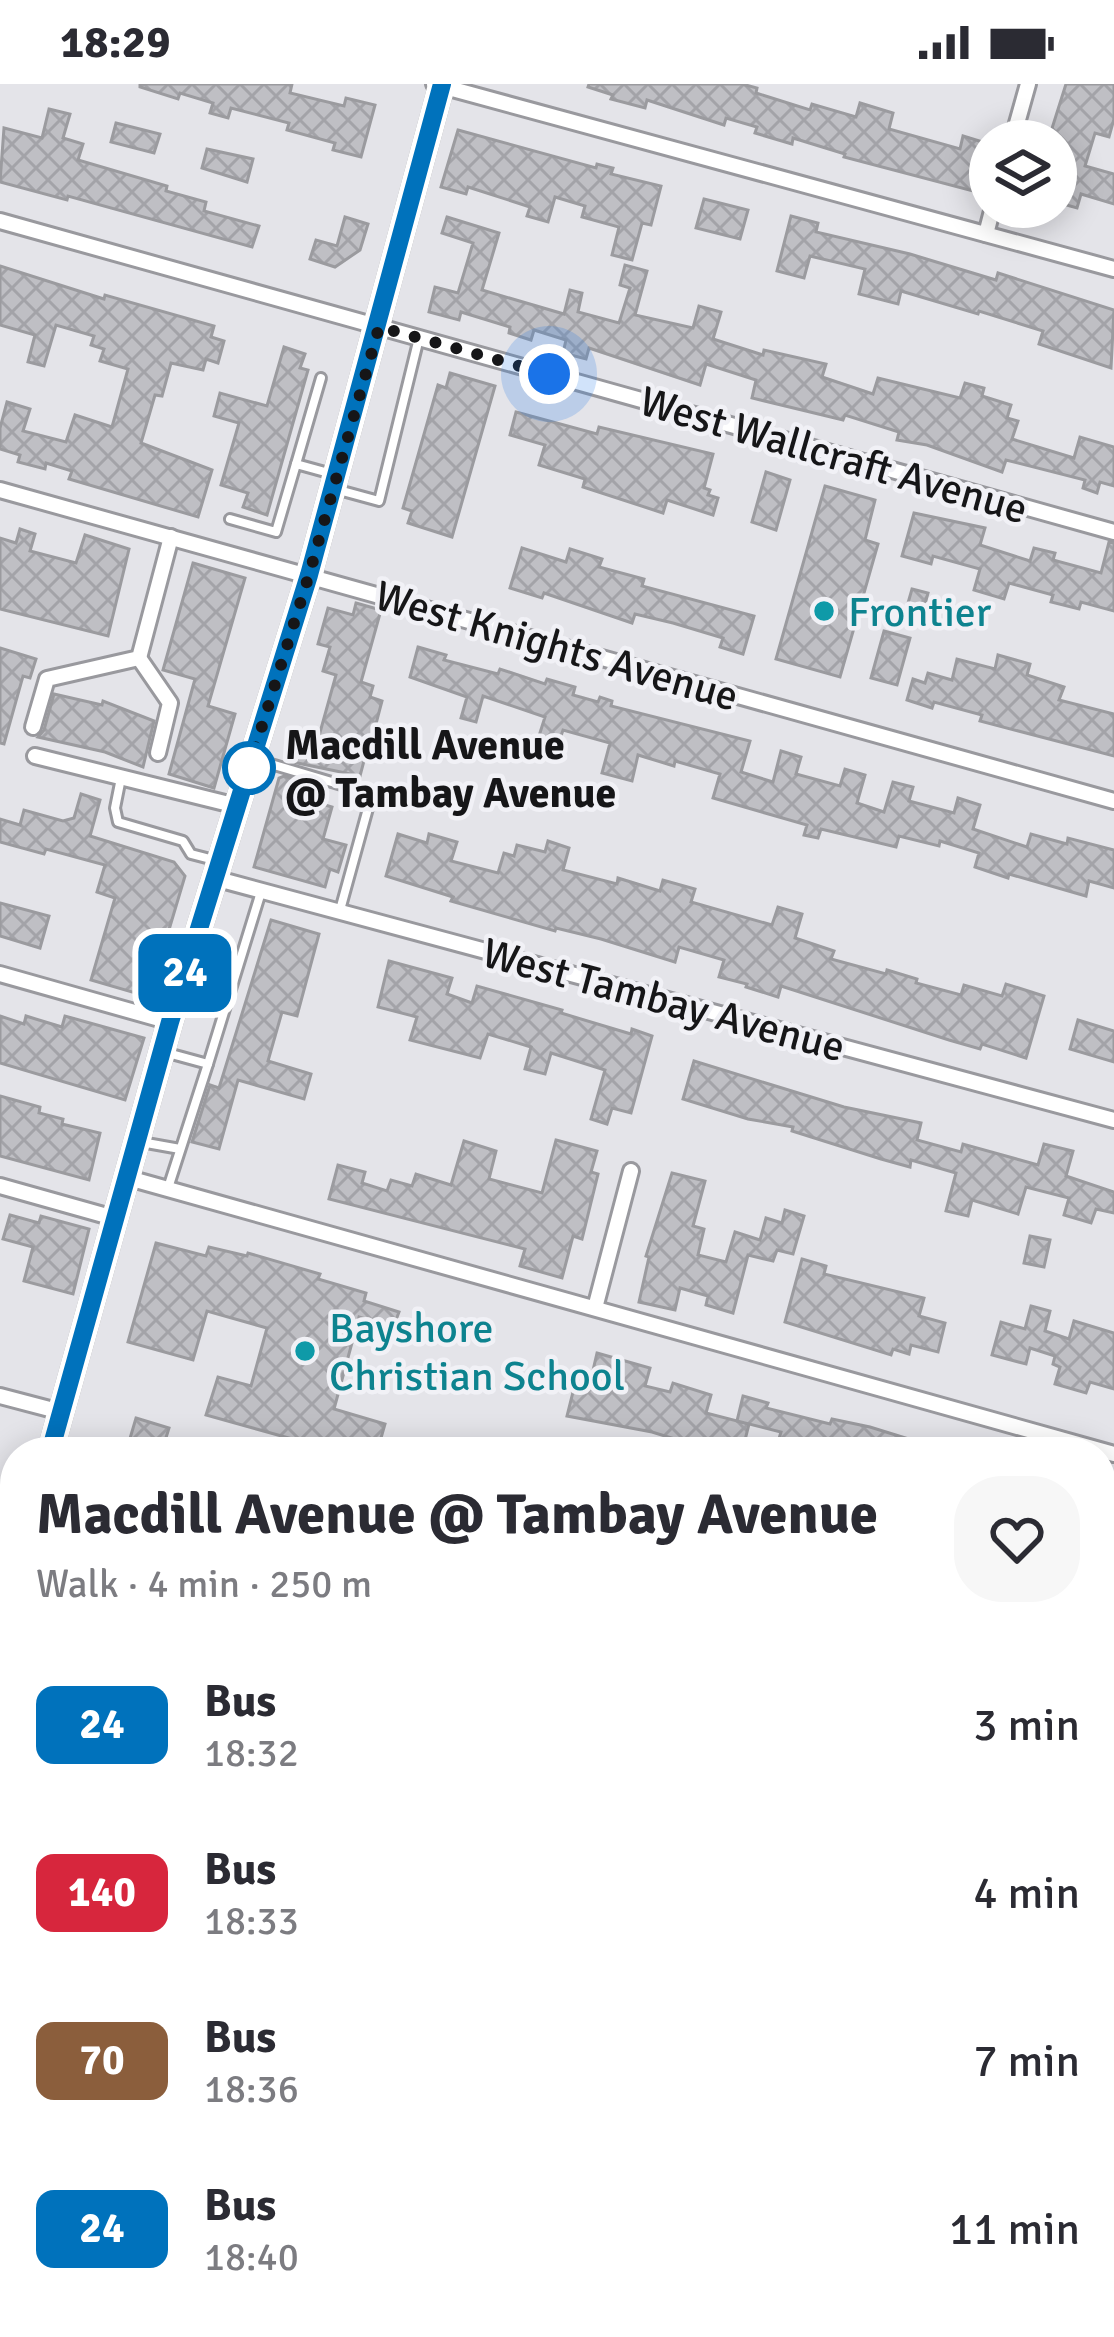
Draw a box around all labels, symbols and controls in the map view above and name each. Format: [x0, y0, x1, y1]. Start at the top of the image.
text: 18:29 [60, 15, 170, 70]
map controls [969, 120, 1077, 228]
button: layers [969, 120, 1077, 228]
your location [519, 344, 579, 404]
street label: West Wallcraft Avenue [634, 376, 1033, 535]
street label: West Knights Avenue [369, 570, 744, 723]
place label: Frontier [848, 587, 992, 638]
marker: Frontier [811, 598, 837, 624]
place label: Macdill Avenue @ Tambay Avenue [285, 720, 616, 819]
marker: Macdill Avenue @ Tambay Avenue [224, 743, 274, 793]
street label: West Tambay Avenue [477, 928, 850, 1073]
line badge: 24 [131, 934, 239, 1012]
text: 24 [162, 947, 208, 998]
place label: Bayshore Christian School [329, 1303, 625, 1402]
marker: Bayshore Christian School [292, 1338, 318, 1364]
button: heart [954, 1476, 1080, 1602]
text: Macdill Avenue @ Tambay Avenue [36, 1479, 878, 1550]
text: Walk · 4 min · 250 m [36, 1560, 372, 1608]
text: Bus [204, 1674, 276, 1729]
text: 3 min [973, 1698, 1080, 1753]
text: 24 [79, 1699, 125, 1750]
text: 18:32 [204, 1729, 299, 1777]
text: Bus [204, 1842, 276, 1897]
text: 4 min [973, 1866, 1080, 1921]
text: 140 [68, 1867, 136, 1918]
text: 18:33 [204, 1897, 299, 1945]
text: Bus [204, 2010, 276, 2065]
text: 7 min [973, 2034, 1080, 2089]
text: 70 [79, 2035, 125, 2086]
text: 18:36 [204, 2065, 299, 2113]
text: Bus [204, 2178, 276, 2233]
text: 11 min [949, 2202, 1080, 2257]
text: 24 [79, 2203, 125, 2254]
text: 18:40 [204, 2233, 299, 2281]

